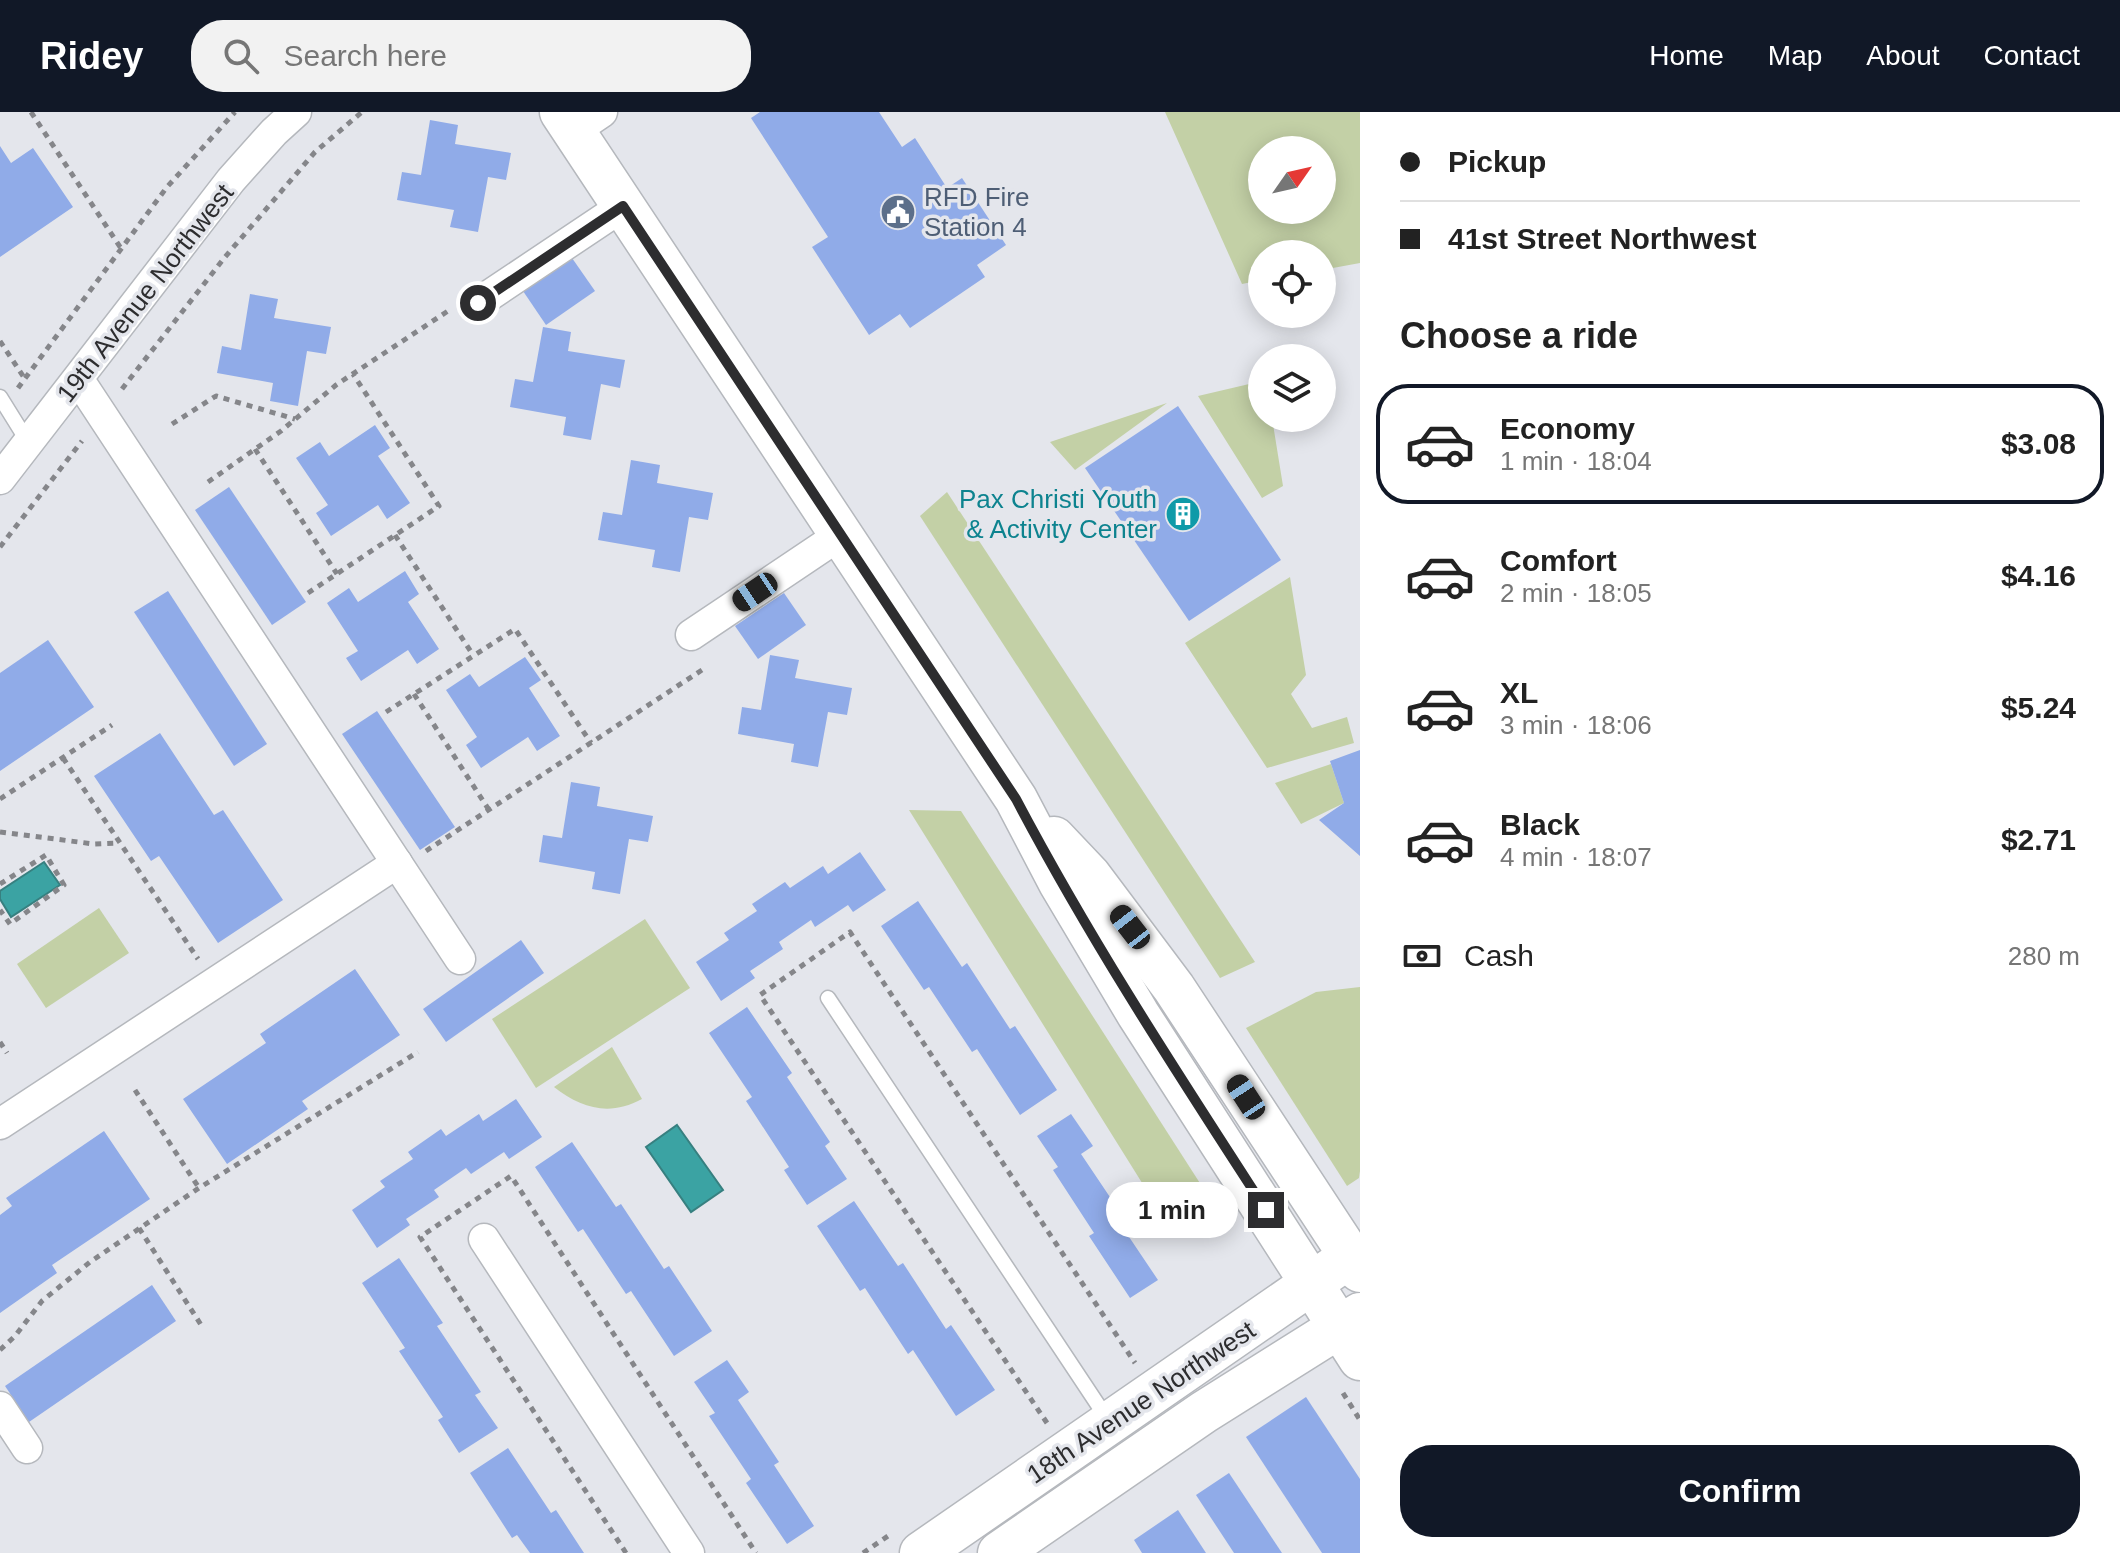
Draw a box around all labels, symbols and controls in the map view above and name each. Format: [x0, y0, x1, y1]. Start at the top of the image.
search box [191, 20, 751, 92]
icon: search [219, 34, 263, 78]
text: Ridey [40, 35, 143, 77]
text: Search here [283, 39, 447, 72]
text: Home [1649, 40, 1724, 71]
text: Map [1768, 40, 1822, 71]
text: About [1866, 40, 1940, 71]
text: Contact [1984, 40, 2080, 71]
north arrow [1248, 136, 1336, 224]
map controls [1248, 136, 1336, 432]
text: Pickup [1448, 145, 1546, 178]
street label: 19th Avenue Northwest [51, 177, 240, 408]
place label: RFD Fire Station 4 [924, 182, 1029, 242]
public building icon: RFD Fire Station 4 [879, 193, 917, 231]
text: 41st Street Northwest [1448, 222, 1756, 255]
button: locate [1248, 240, 1336, 328]
route start [460, 285, 496, 321]
text: Choose a ride [1400, 315, 1638, 356]
button: layers [1248, 344, 1336, 432]
icon: car [1404, 408, 1476, 480]
text: Economy [1500, 412, 1635, 445]
text: $3.08 [2001, 427, 2076, 460]
text: 1 min · 18:04 [1500, 446, 1652, 476]
place label: Pax Christi Youth & Activity Center [959, 484, 1157, 544]
building icon: Pax Christi Youth & Activity Center [1164, 495, 1202, 533]
icon: car [1404, 540, 1476, 612]
text: Comfort [1500, 544, 1617, 577]
text: $4.16 [2001, 559, 2076, 592]
car [728, 569, 782, 615]
text: 2 min · 18:05 [1500, 578, 1652, 608]
icon: car [1404, 672, 1476, 744]
text: XL [1500, 676, 1538, 709]
text: $5.24 [2001, 691, 2076, 724]
text: 3 min · 18:06 [1500, 710, 1652, 740]
icon: car [1404, 804, 1476, 876]
text: Black [1500, 808, 1580, 841]
text: $2.71 [2001, 823, 2076, 856]
text: 4 min · 18:07 [1500, 842, 1652, 872]
car [1106, 901, 1154, 953]
icon: cash [1400, 934, 1444, 978]
text: Cash [1464, 939, 1534, 972]
text: 280 m [2008, 941, 2080, 971]
car [1223, 1070, 1269, 1124]
callout: 1 min [1106, 1182, 1238, 1238]
route end [1248, 1192, 1284, 1228]
text: 1 min [1138, 1195, 1206, 1225]
street label: 18th Avenue Northwest [1021, 1314, 1261, 1489]
button: Confirm [1400, 1445, 2080, 1537]

